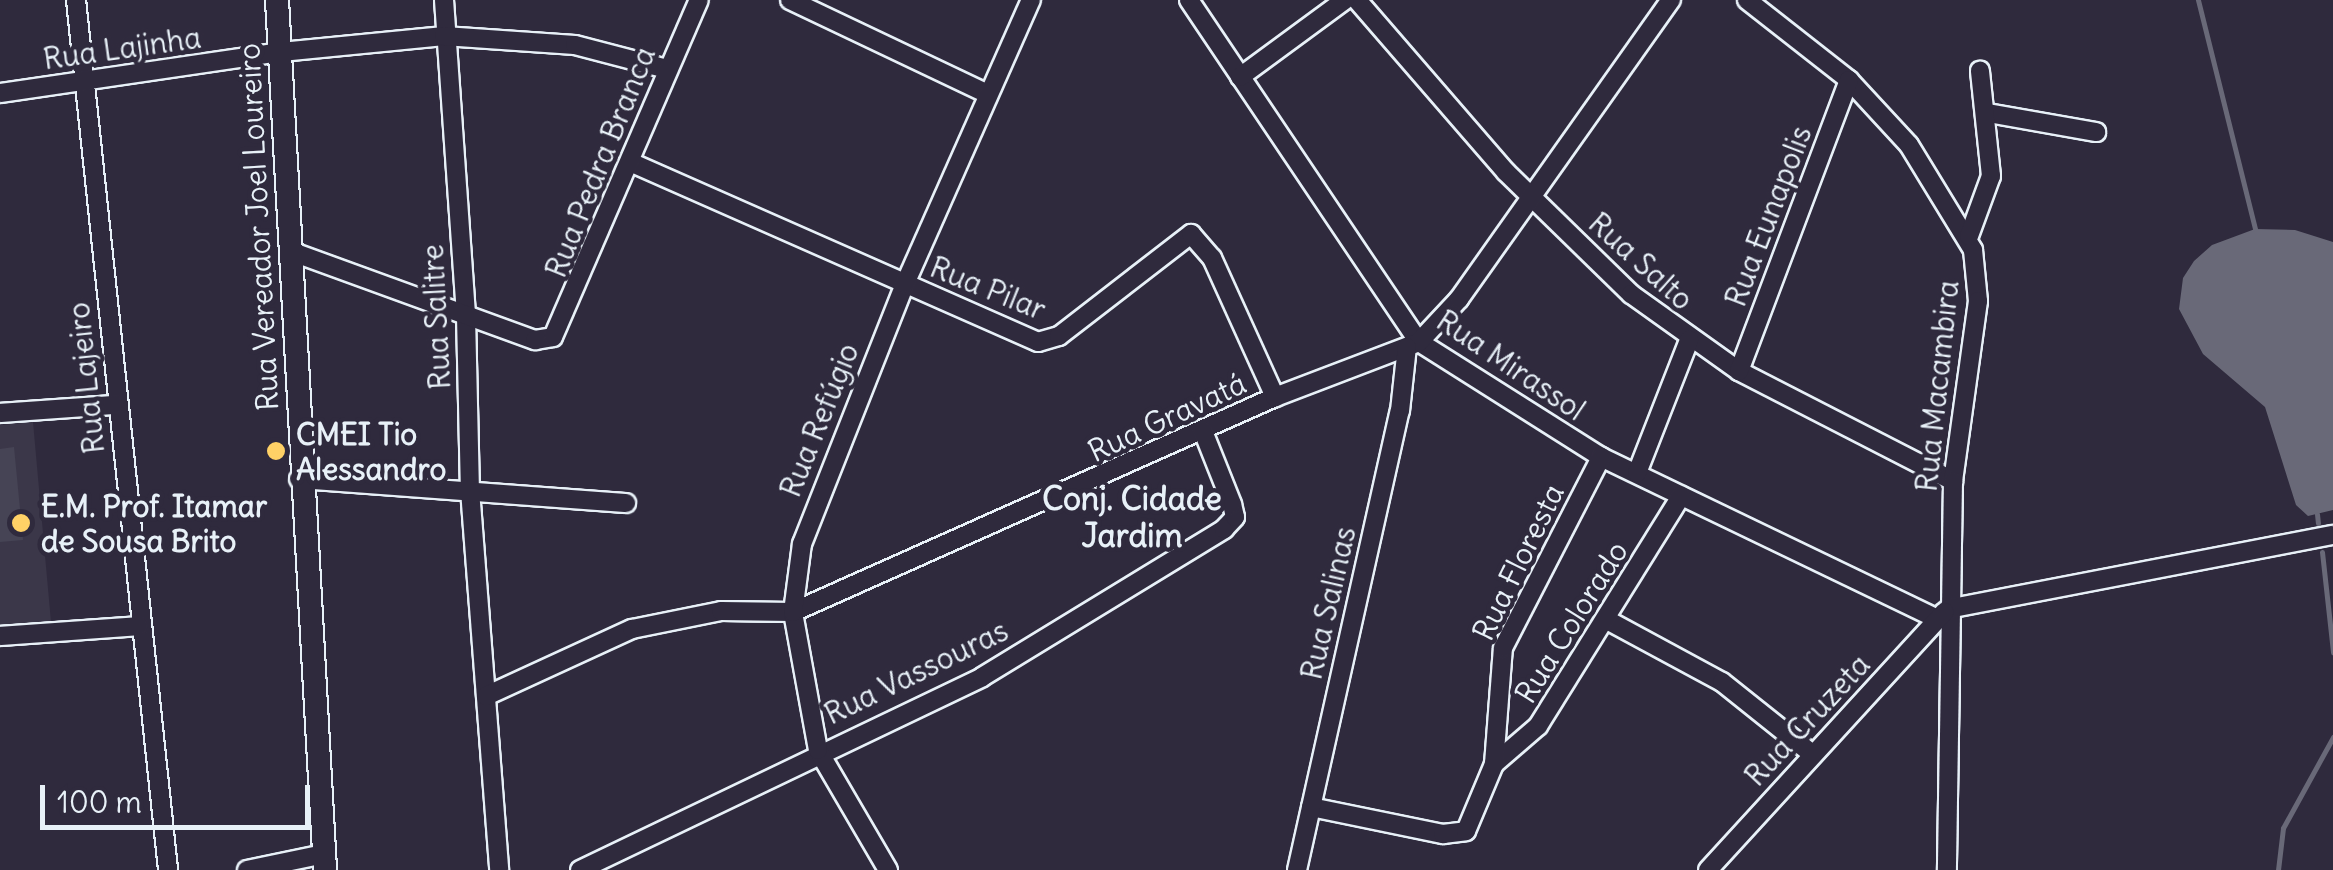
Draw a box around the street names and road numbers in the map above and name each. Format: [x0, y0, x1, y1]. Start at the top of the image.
street label: Rua Lajinha [41, 19, 203, 77]
street label: Rua Pedra Branca [537, 41, 663, 283]
street label: Rua Vereador Joel Loureiro [230, 42, 286, 412]
street label: Rua Eunapolis [1717, 121, 1819, 311]
street label: Rua Salto [1581, 205, 1701, 317]
street label: Rua Salitre [414, 243, 458, 391]
street label: Rua Pilar [925, 249, 1051, 327]
street label: Rua Macambira [1908, 278, 1966, 494]
street label: Rua Lajeiro [60, 300, 112, 456]
street label: Rua Mirassol [1430, 302, 1592, 428]
street label: Rua Refúgio [772, 338, 866, 502]
street label: Rua Gravatá [1082, 365, 1252, 469]
street label: Rua Floresta [1465, 478, 1571, 646]
street label: Rua Salinas [1293, 523, 1363, 683]
street label: Rua Colorado [1507, 534, 1635, 710]
street label: Rua Vassouras [818, 612, 1014, 732]
street label: Rua Cruzeta [1737, 647, 1877, 793]

